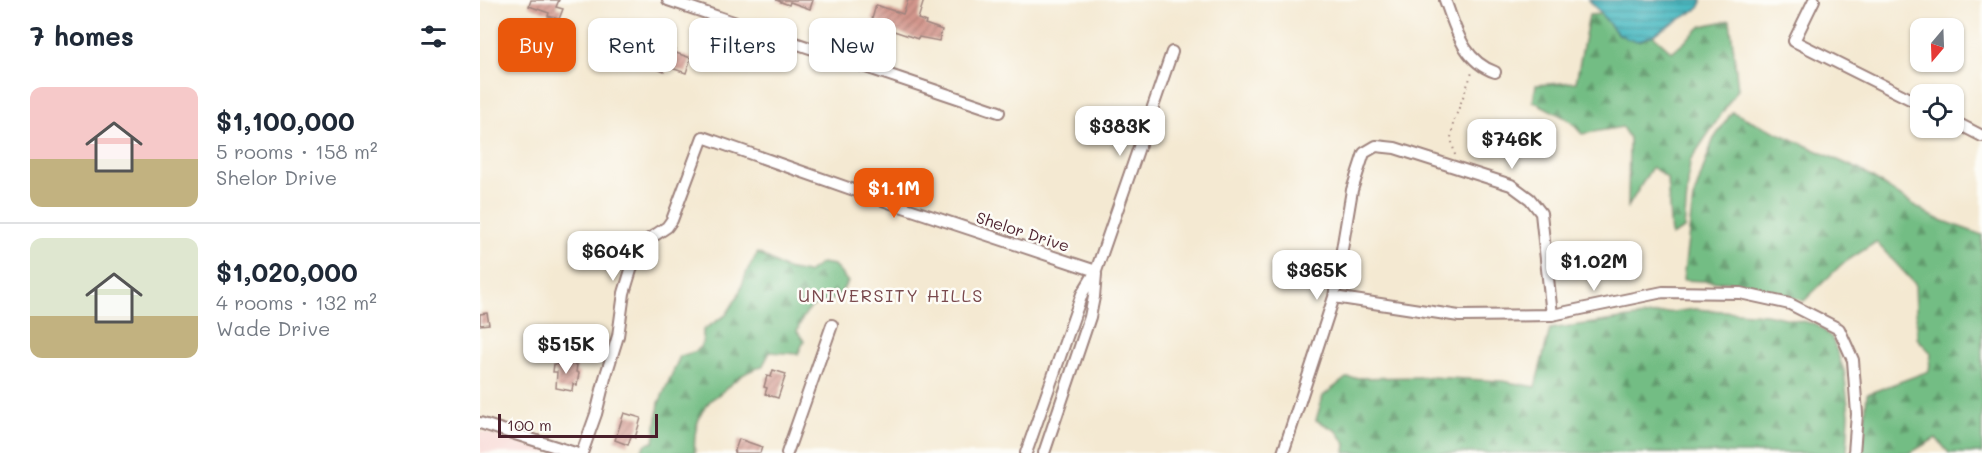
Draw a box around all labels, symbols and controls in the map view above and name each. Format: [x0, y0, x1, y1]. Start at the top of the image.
chip: Buy [498, 18, 576, 72]
chip: Rent [588, 18, 677, 72]
chip: Filters [689, 18, 797, 72]
chip: New [809, 18, 896, 72]
north arrow [1910, 18, 1964, 72]
map controls [1910, 18, 1964, 138]
text: 7 homes [30, 19, 134, 53]
icon: filters [417, 20, 450, 53]
button: locate [1910, 84, 1964, 138]
text: $1,100,000 [216, 104, 355, 138]
pin: $383K [1078, 106, 1162, 157]
icon: home [78, 111, 150, 183]
text: $383K [1089, 112, 1151, 138]
pin: $746K [1470, 119, 1554, 170]
text: $746K [1481, 125, 1543, 151]
text: 5 rooms · 158 m² [216, 138, 378, 164]
text: Shelor Drive [216, 164, 337, 190]
pin: $1.1M [852, 168, 936, 219]
text: $1.1M [868, 174, 920, 200]
street label: Shelor Drive [974, 206, 1072, 256]
pin: $604K [571, 231, 655, 282]
text: $604K [581, 237, 645, 263]
pin: $1.02M [1545, 241, 1643, 292]
text: $1.02M [1560, 247, 1628, 273]
pin: $365K [1275, 250, 1359, 301]
text: $1,020,000 [216, 255, 358, 289]
text: $365K [1286, 256, 1348, 282]
icon: home [78, 262, 150, 334]
district label: UNIVERSITY HILLS [798, 283, 984, 307]
text: 4 rooms · 132 m² [216, 289, 377, 315]
text: Wade Drive [216, 315, 330, 341]
pin: $515K [524, 324, 608, 375]
text: $515K [537, 330, 595, 356]
scale bar [498, 411, 658, 438]
text: 100 m [507, 414, 552, 435]

